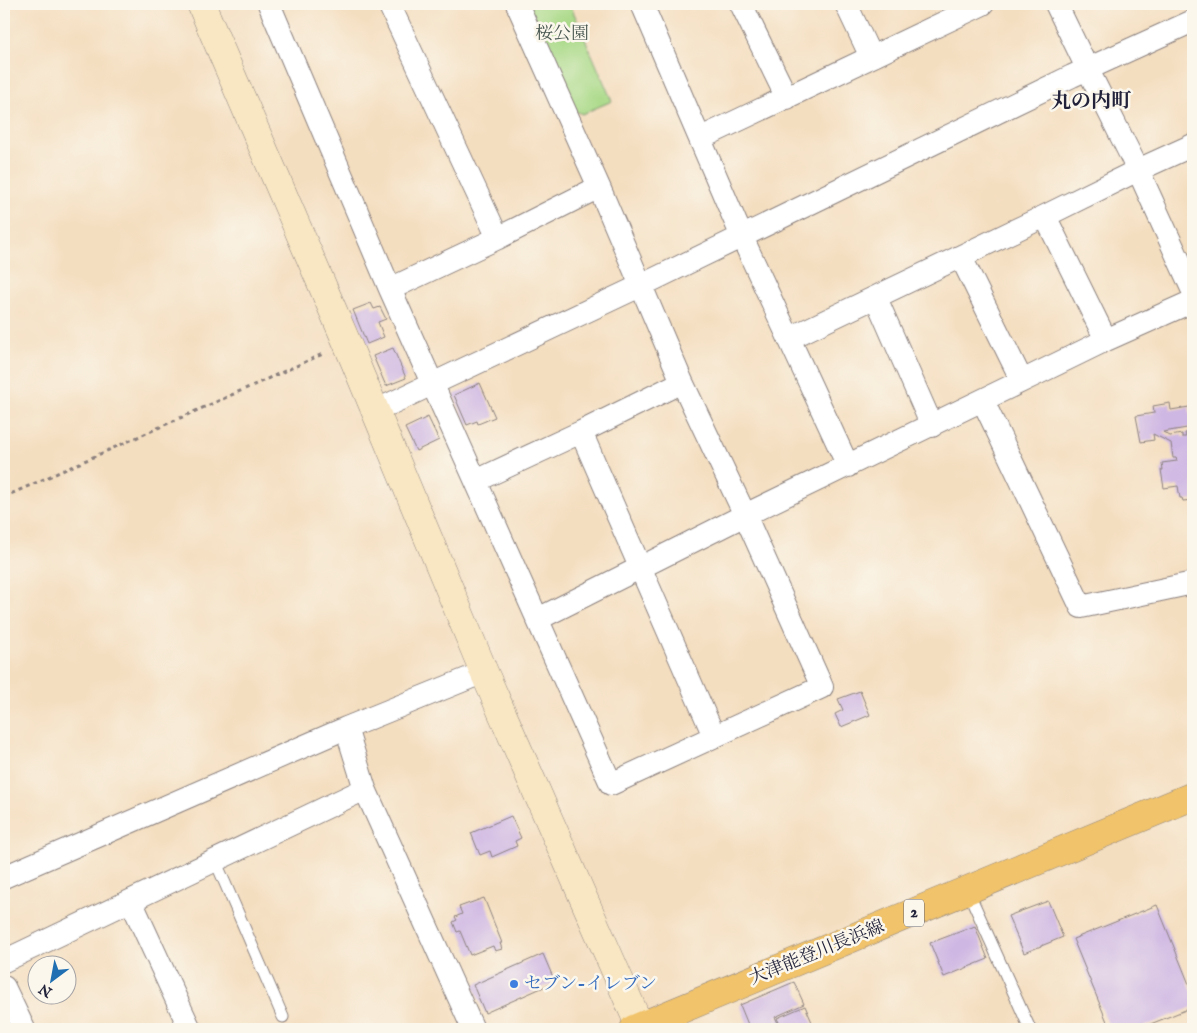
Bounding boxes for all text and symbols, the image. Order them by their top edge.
park label: 桜公園 [535,23,589,46]
district label: 丸の内町 [1051,89,1132,114]
road number: 2 [904,900,924,926]
street label: 大津能登川長浜線 [746,915,888,991]
north arrow [28,956,78,1006]
place label: セブン-イレブン [524,973,657,996]
marker: セブン-イレブン [508,978,520,990]
text: N [36,979,56,1002]

